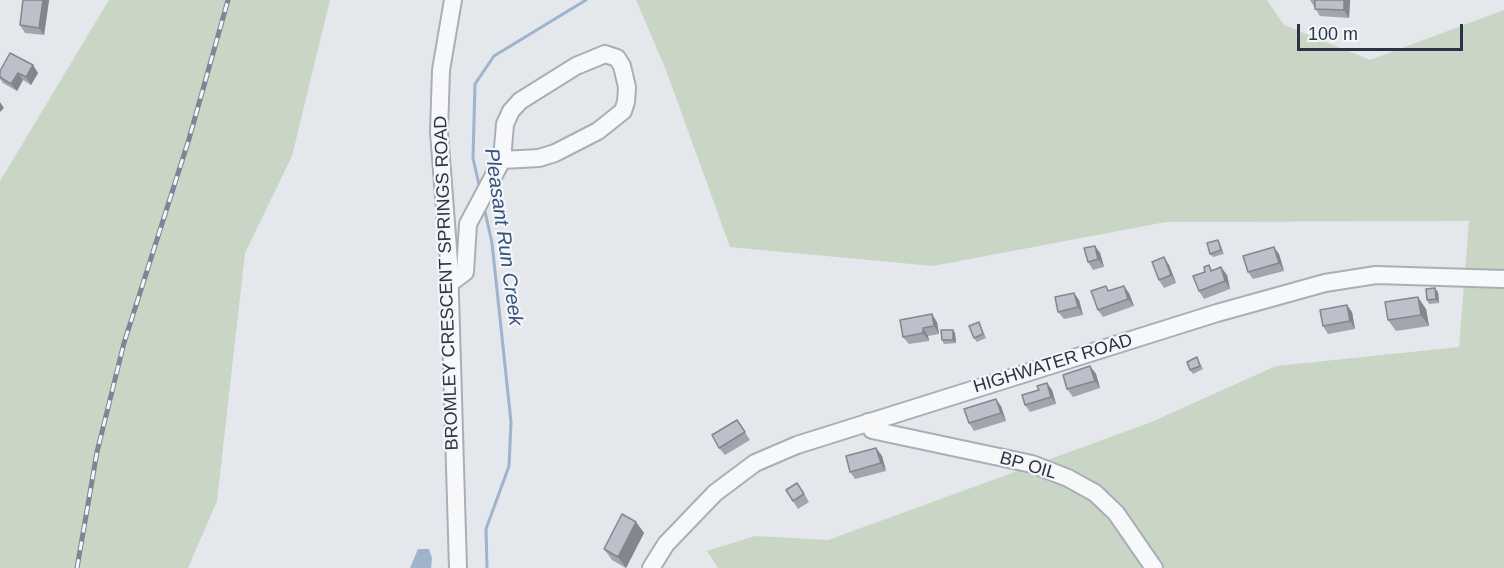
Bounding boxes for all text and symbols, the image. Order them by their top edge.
scale bar [1300,12,1466,50]
text: 100 m [1308,24,1358,44]
street label: BROMLEY CRESCENT SPRINGS ROAD [430,115,464,451]
water label: Pleasant Run Creek [479,147,527,327]
street label: HIGHWATER ROAD [971,330,1135,398]
street label: BP OIL [997,448,1059,484]

